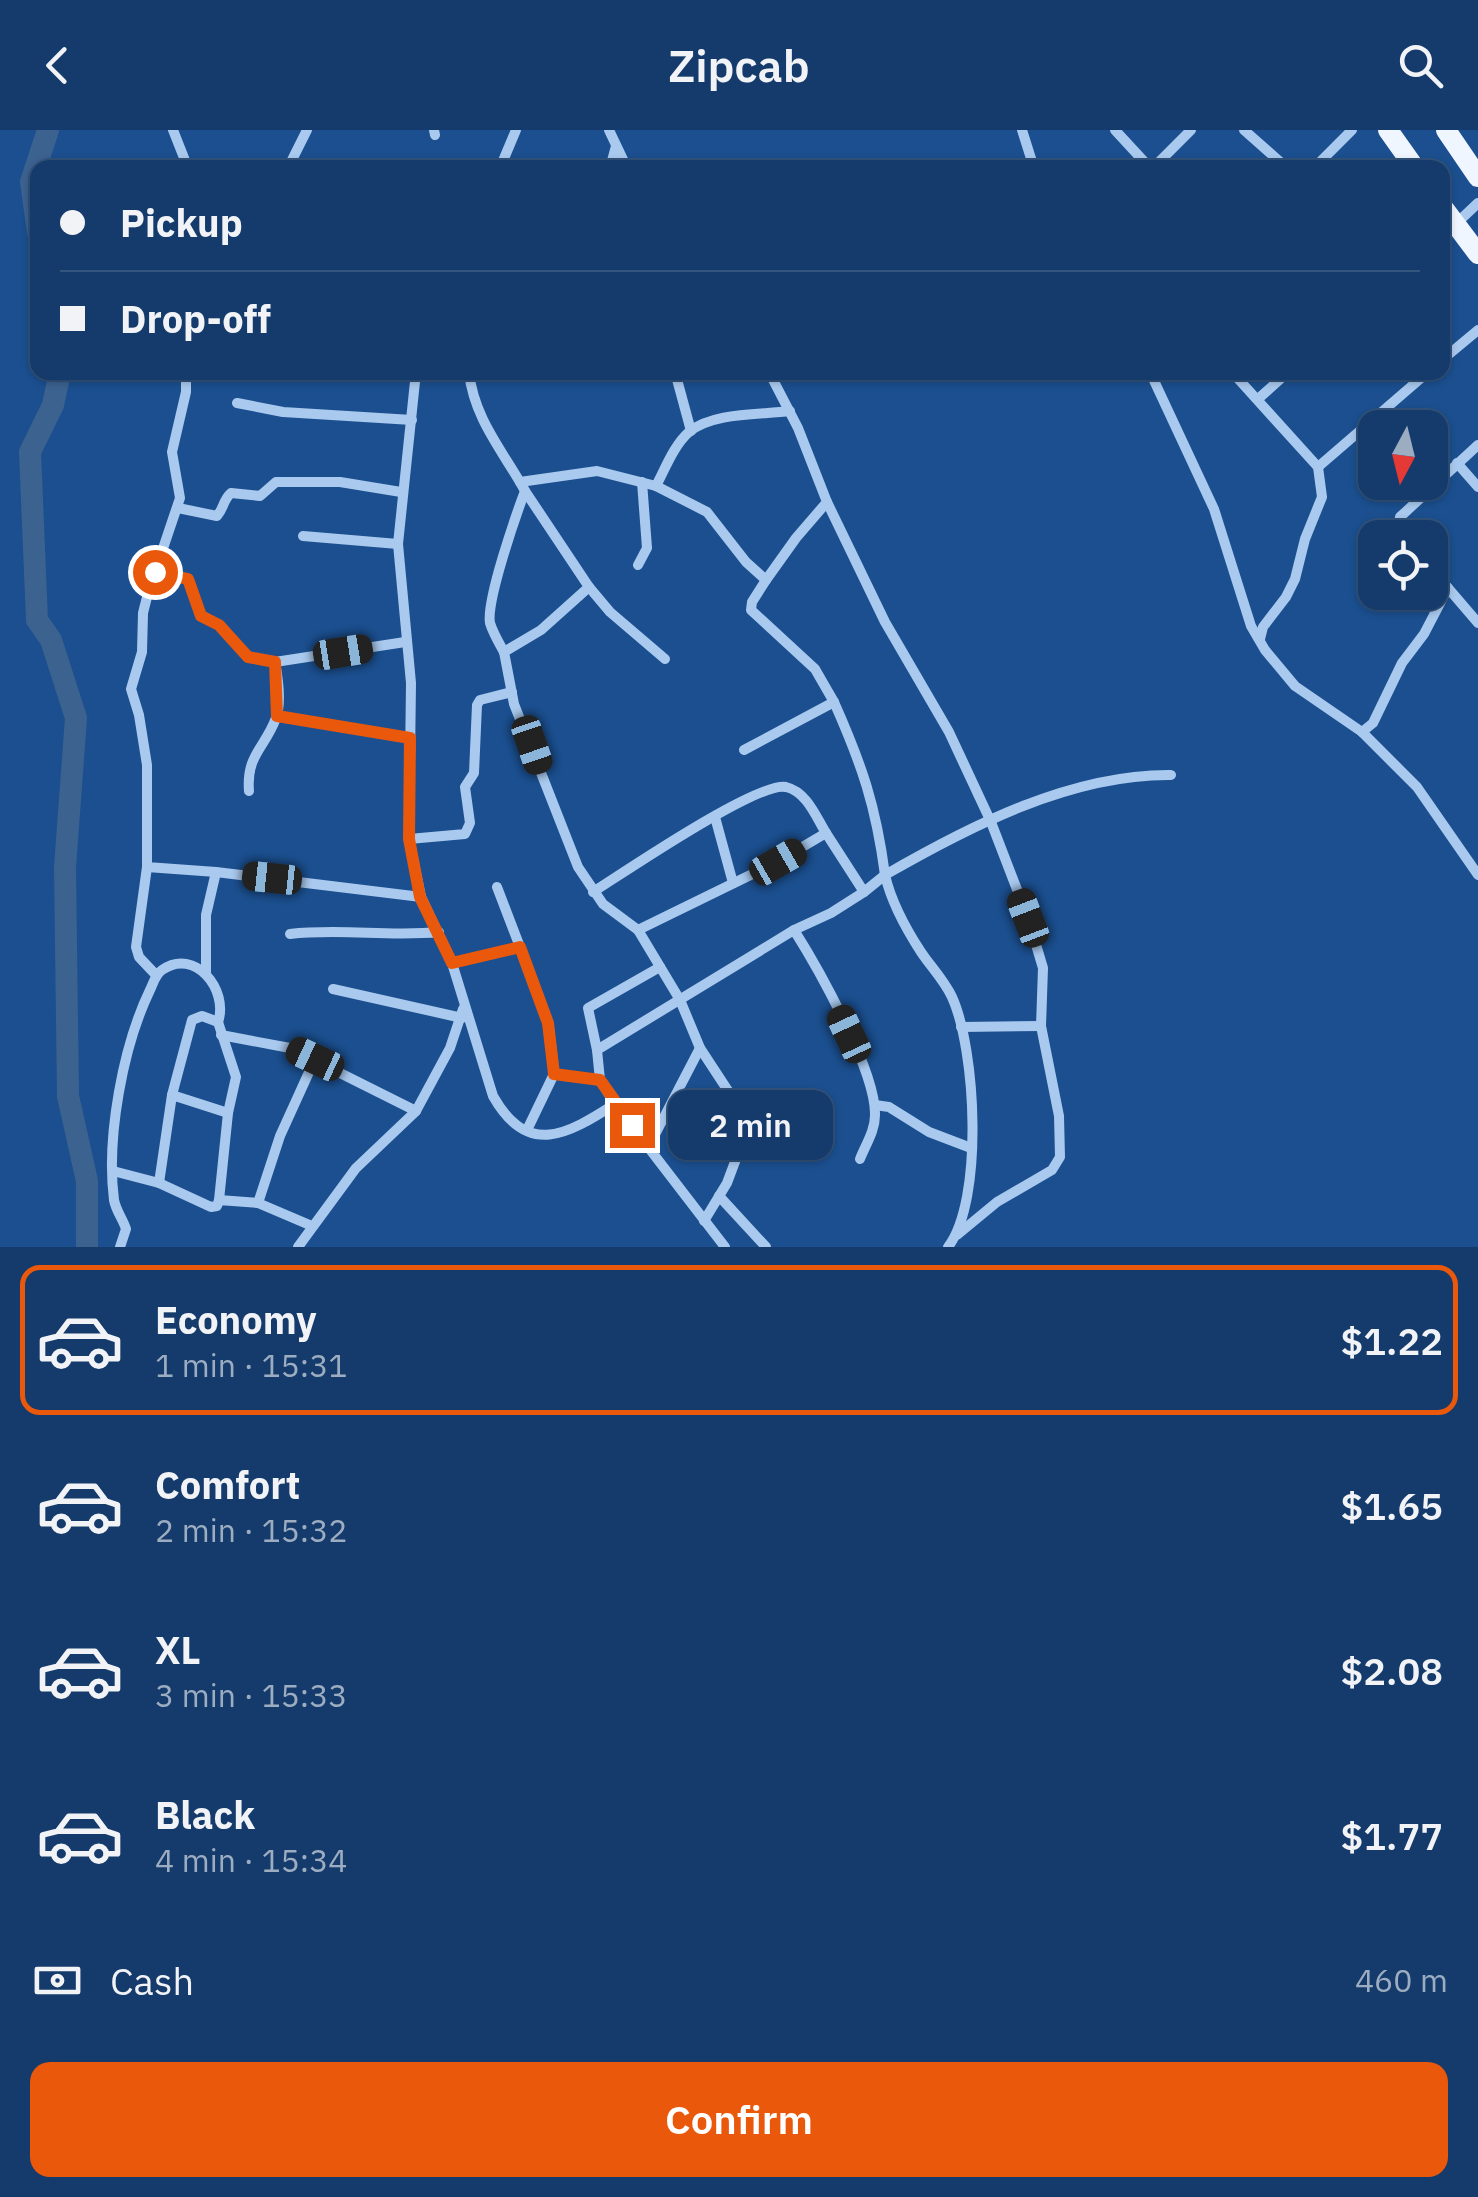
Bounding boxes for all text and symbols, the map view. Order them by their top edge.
text: Zipcab [668,36,810,94]
icon: back [30,38,85,93]
icon: search [1393,38,1448,93]
text: Pickup [120,198,243,247]
text: Drop-off [120,294,271,343]
north arrow [1358,410,1448,500]
map controls [1358,410,1448,610]
button: locate [1358,520,1448,610]
route start [133,550,178,595]
car [311,632,375,672]
car [508,712,556,778]
car [745,834,811,890]
car [241,860,303,896]
car [1003,885,1053,951]
car [823,1000,875,1068]
car [281,1033,349,1085]
callout: 2 min [667,1090,832,1160]
route end [610,1103,655,1148]
text: 2 min [709,1104,792,1146]
icon: car [35,1295,125,1385]
text: Economy [155,1295,317,1344]
text: $1.22 [1340,1316,1443,1365]
text: 1 min · 15:31 [155,1344,348,1386]
icon: car [35,1460,125,1550]
text: Comfort [155,1460,300,1509]
text: $1.65 [1340,1481,1443,1530]
text: 2 min · 15:32 [155,1509,348,1551]
icon: car [35,1625,125,1715]
text: XL [155,1625,201,1674]
text: $2.08 [1340,1646,1443,1695]
text: 3 min · 15:33 [155,1674,348,1716]
icon: car [35,1790,125,1880]
text: Black [155,1790,255,1839]
text: $1.77 [1340,1811,1443,1860]
text: 4 min · 15:34 [155,1839,348,1881]
icon: cash [30,1953,85,2008]
text: Cash [110,1956,194,2005]
text: 460 m [1355,1959,1448,2001]
button: Confirm [30,2062,1448,2177]

